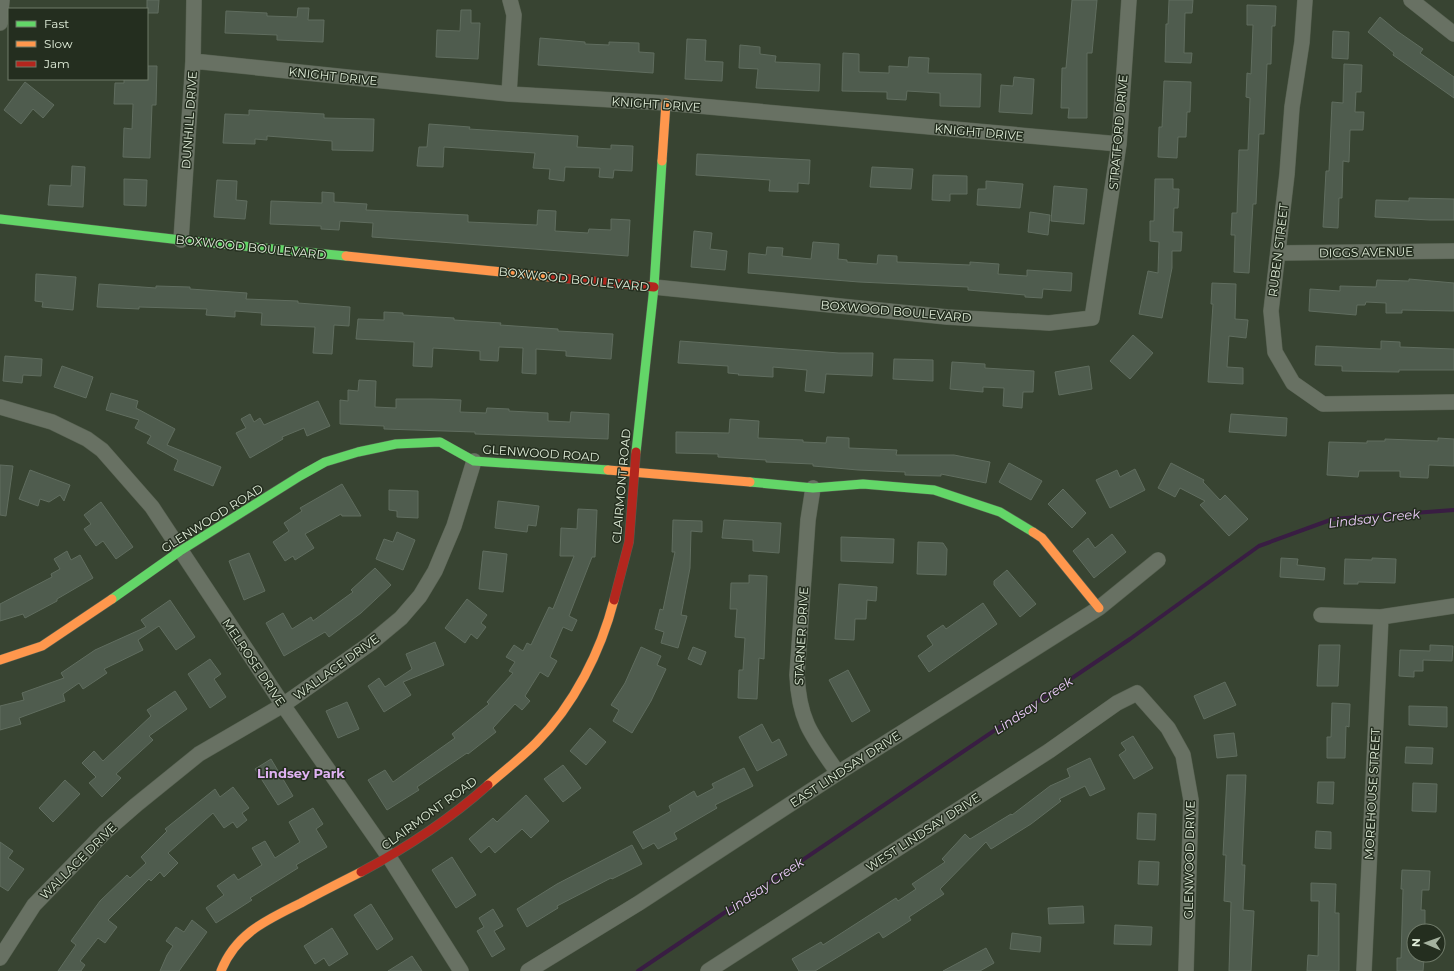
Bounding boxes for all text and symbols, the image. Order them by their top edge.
legend [8,8,148,80]
text: Fast [44,16,69,31]
text: Slow [44,36,73,51]
text: Jam [43,56,70,71]
street label: KNIGHT DRIVE [288,64,378,88]
street label: DUNHILL DRIVE [178,71,200,169]
street label: STRATFORD DRIVE [1105,74,1131,190]
street label: KNIGHT DRIVE [611,93,701,115]
street label: KNIGHT DRIVE [934,121,1024,143]
street label: RUBEN STREET [1265,202,1291,298]
street label: BOXWOOD BOULEVARD [175,232,327,262]
street label: DIGGS AVENUE [1319,244,1413,260]
street label: BOXWOOD BOULEVARD [498,264,650,294]
street label: BOXWOOD BOULEVARD [820,297,972,325]
street label: CLAIRMONT ROAD [609,428,633,544]
street label: GLENWOOD ROAD [482,441,600,465]
street label: GLENWOOD ROAD [158,480,266,555]
water label: Lindsay Creek [1327,505,1422,531]
street label: STARNER DRIVE [791,586,811,686]
street label: MELROSE DRIVE [219,615,289,709]
street label: WALLACE DRIVE [290,631,382,703]
water label: Lindsay Creek [990,672,1077,737]
street label: EAST LINDSAY DRIVE [787,728,903,810]
street label: MOREHOUSE STREET [1361,728,1383,860]
district label: Lindsey Park [257,765,345,781]
street label: CLAIRMONT ROAD [378,773,480,853]
street label: WEST LINDSAY DRIVE [863,789,983,875]
street label: GLENWOOD DRIVE [1180,801,1198,919]
street label: WALLACE DRIVE [37,820,119,902]
water label: Lindsay Creek [721,853,808,918]
north arrow [1406,923,1446,963]
text: N [1409,938,1423,947]

